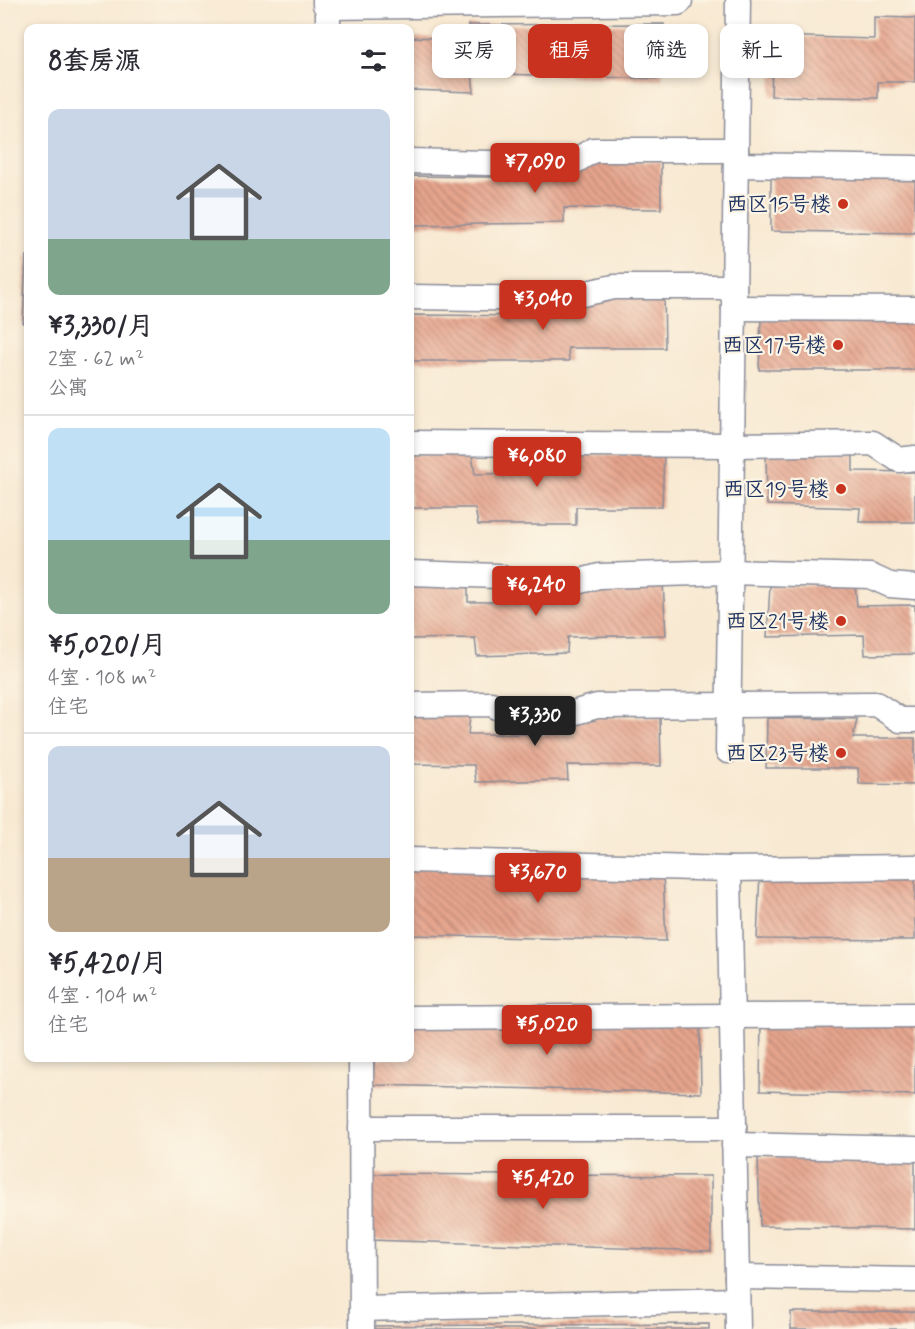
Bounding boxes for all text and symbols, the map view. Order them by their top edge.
chip: 买房 [432,24,516,78]
chip: 租房 [528,24,612,78]
chip: 筛选 [624,24,708,78]
chip: 新上 [720,24,804,78]
icon: filters [357,44,390,77]
text: 8套房源 [48,45,141,79]
pin: ¥7,090 [486,143,584,194]
icon: home [165,148,273,256]
text: ¥7,090 [504,149,566,176]
place label: 西区15号楼 [726,191,831,219]
marker: 西区15号楼 [836,197,850,211]
pin: ¥3,040 [494,280,592,331]
text: ¥3,040 [513,286,573,313]
text: ¥3,330/月 [48,310,154,344]
place label: 西区17号楼 [722,332,826,360]
marker: 西区17号楼 [831,338,845,352]
text: 2室 · 62 m² [48,346,144,373]
text: 公寓 [48,375,88,402]
pin: ¥6,080 [488,437,586,488]
text: ¥6,080 [507,443,567,470]
icon: home [165,467,273,575]
place label: 西区19号楼 [723,476,829,504]
marker: 西区19号楼 [834,482,848,496]
pin: ¥6,240 [487,566,585,617]
text: ¥6,240 [506,572,566,599]
place label: 西区21号楼 [726,608,829,636]
marker: 西区21号楼 [834,614,848,628]
text: ¥5,020/月 [48,629,166,663]
text: 4室 · 108 m² [48,665,156,692]
text: 住宅 [48,694,88,721]
pin: ¥3,330 [486,696,584,747]
text: ¥3,330 [509,702,561,729]
place label: 西区23号楼 [726,740,829,768]
marker: 西区23号楼 [834,746,848,760]
icon: home [165,785,273,893]
pin: ¥3,670 [489,853,587,904]
text: ¥3,670 [509,859,567,886]
text: ¥5,420/月 [48,947,167,981]
text: 4室 · 104 m² [48,983,157,1010]
pin: ¥5,020 [498,1005,596,1056]
text: ¥5,020 [516,1011,578,1038]
text: 住宅 [48,1012,88,1039]
pin: ¥5,420 [494,1159,592,1210]
text: ¥5,420 [511,1165,575,1192]

